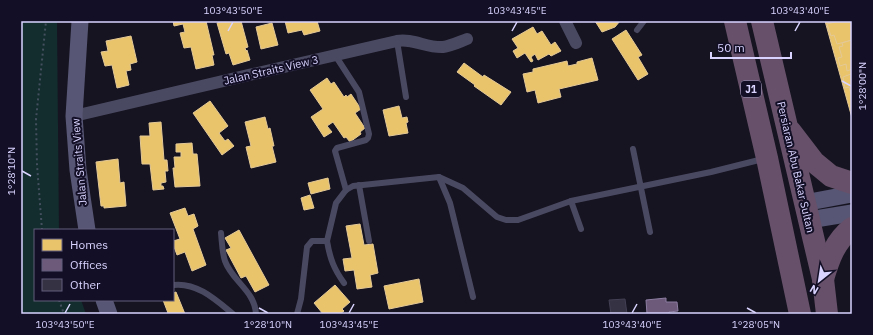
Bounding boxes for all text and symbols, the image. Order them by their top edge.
text: 103°43'50"E [203,4,263,17]
text: 103°43'45"E [487,4,547,17]
text: 103°43'40"E [770,4,830,17]
scale bar [711,34,791,60]
text: 50 m [717,40,745,55]
street label: Jalan Straits View 3 [222,52,320,88]
text: 1°28'00"N [856,62,869,110]
road number: J1 [741,81,761,97]
street label: Persiaran Abu Bakar Sultan [774,100,818,234]
street label: Jalan Straits View [68,117,90,206]
text: 1°28'10"N [5,147,18,195]
legend [34,229,174,301]
text: Homes [70,237,108,252]
text: Offices [70,257,108,272]
north arrow [799,261,839,301]
text: Other [70,277,101,292]
text: N [807,282,821,298]
text: 103°43'50"E [35,318,95,331]
text: 1°28'10"N [244,318,292,331]
text: 103°43'45"E [319,318,379,331]
text: 103°43'40"E [602,318,662,331]
text: 1°28'05"N [732,318,780,331]

